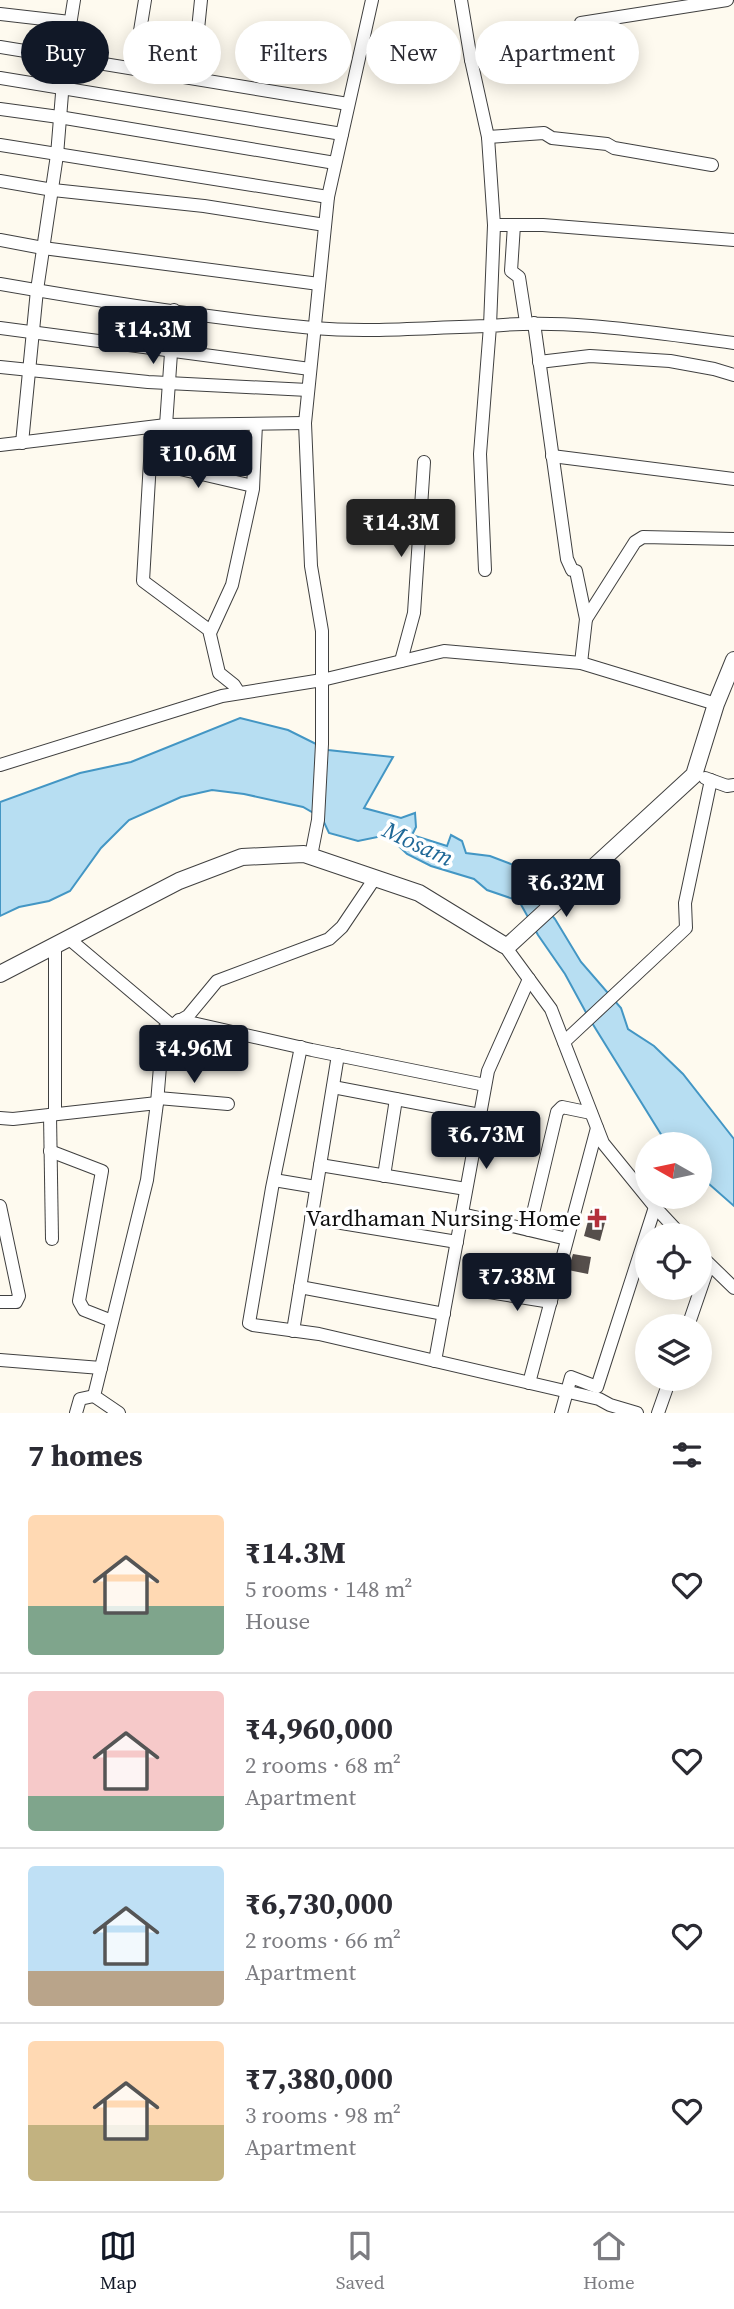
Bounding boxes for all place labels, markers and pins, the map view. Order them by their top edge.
pin: ₹14.3M [96,306,210,366]
pin: ₹10.6M [141,430,255,490]
pin: ₹14.3M [344,500,458,559]
pin: ₹6.32M [509,860,623,919]
pin: ₹4.96M [137,1026,251,1085]
pin: ₹6.73M [429,1112,543,1171]
place label: Vardhaman Nursing Home [306,1202,581,1234]
marker: Vardhaman Nursing Home [587,1208,607,1228]
pin: ₹7.38M [460,1254,574,1313]

